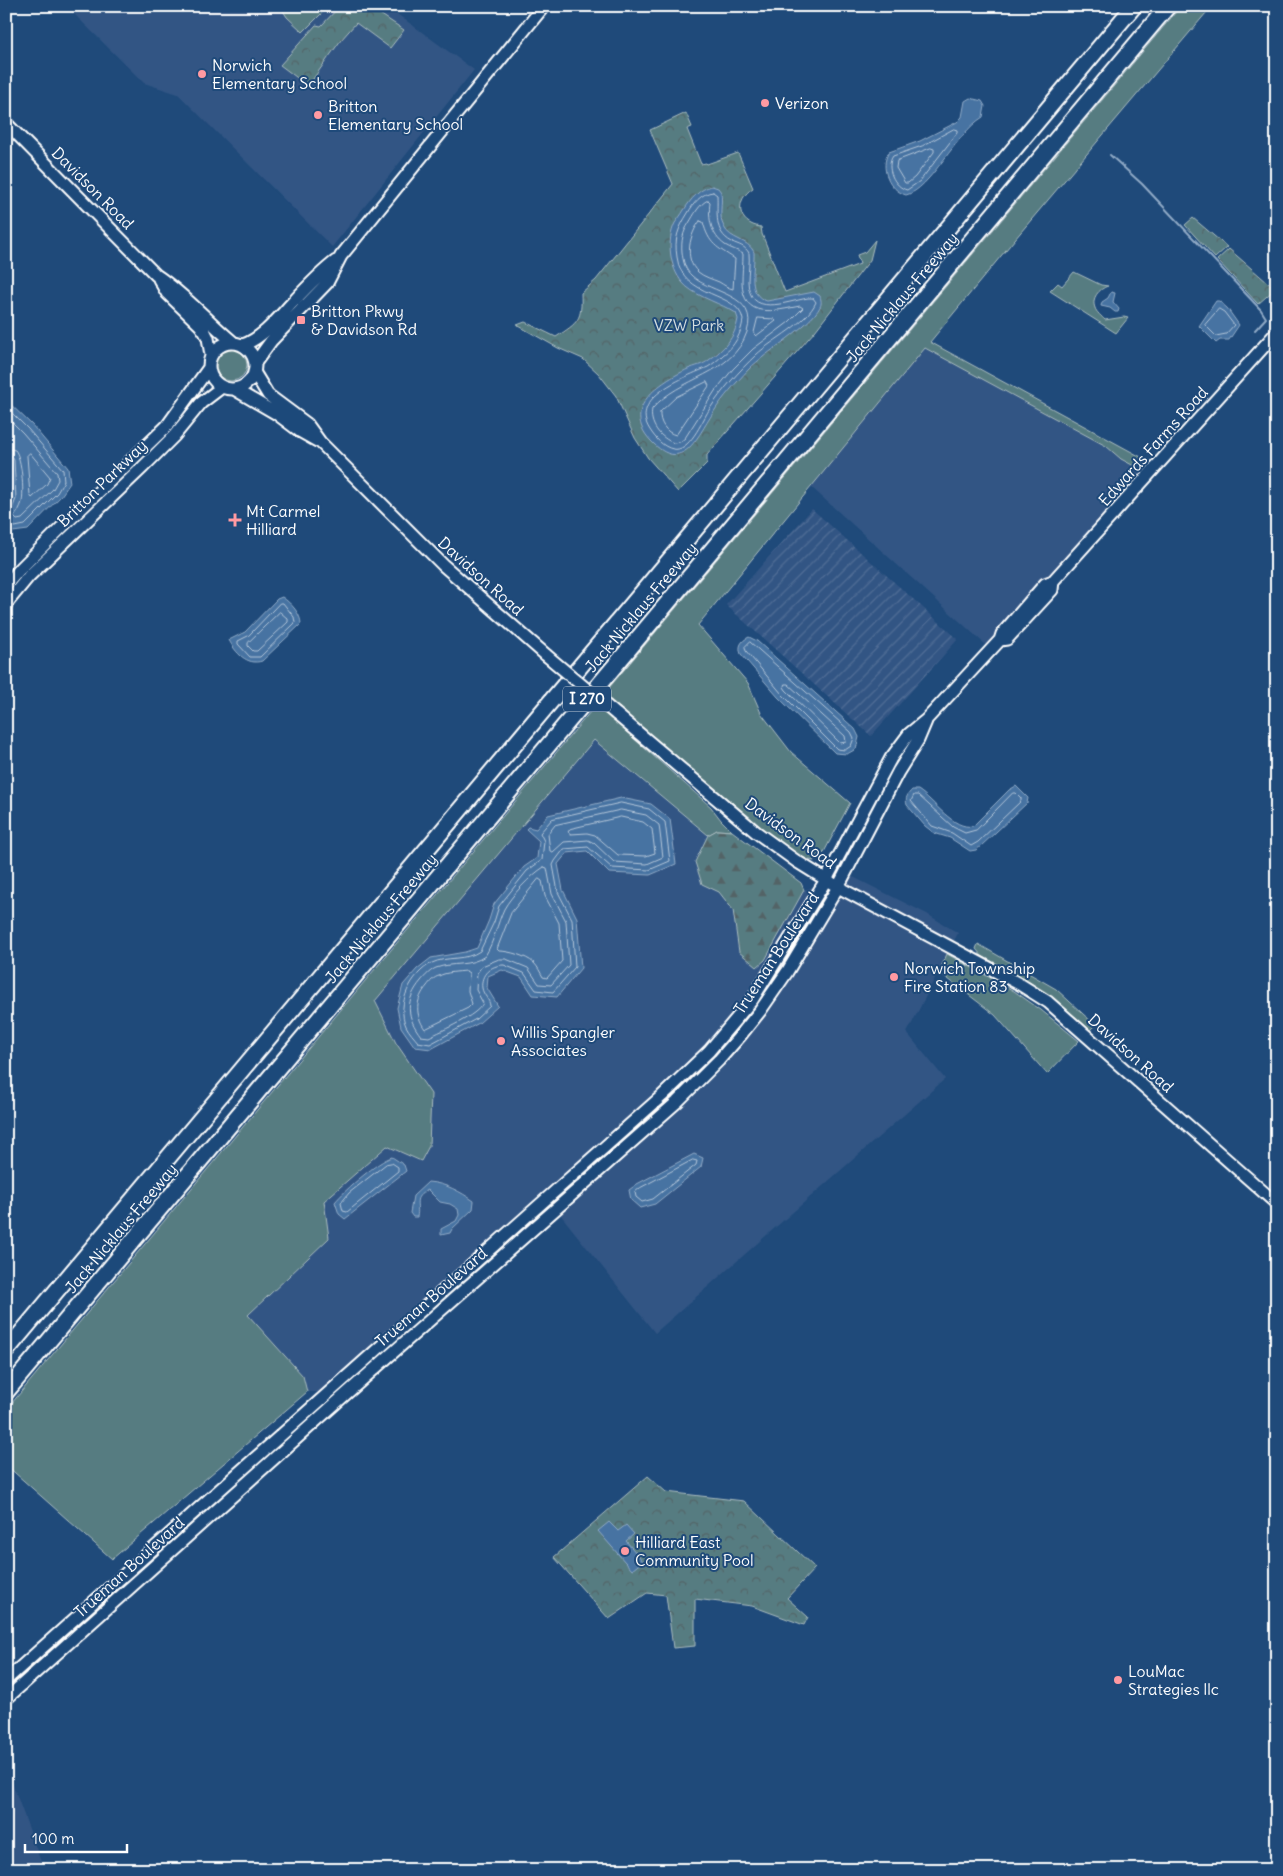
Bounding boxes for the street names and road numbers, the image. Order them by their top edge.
street label: Davidson Road [48,143,138,233]
street label: Jack Nicklaus Freeway [842,228,962,366]
street label: Edwards Farms Road [1094,382,1212,510]
street label: Britton Parkway [53,435,151,531]
street label: Davidson Road [434,532,528,620]
street label: Jack Nicklaus Freeway [581,538,701,676]
road number: I 270 [563,686,611,712]
street label: Davidson Road [741,793,841,873]
street label: Jack Nicklaus Freeway [321,849,441,987]
street label: Trueman Boulevard [729,888,823,1018]
street label: Davidson Road [1084,1009,1178,1097]
street label: Jack Nicklaus Freeway [61,1159,181,1297]
street label: Trueman Boulevard [371,1243,491,1351]
street label: Trueman Boulevard [70,1512,188,1622]

